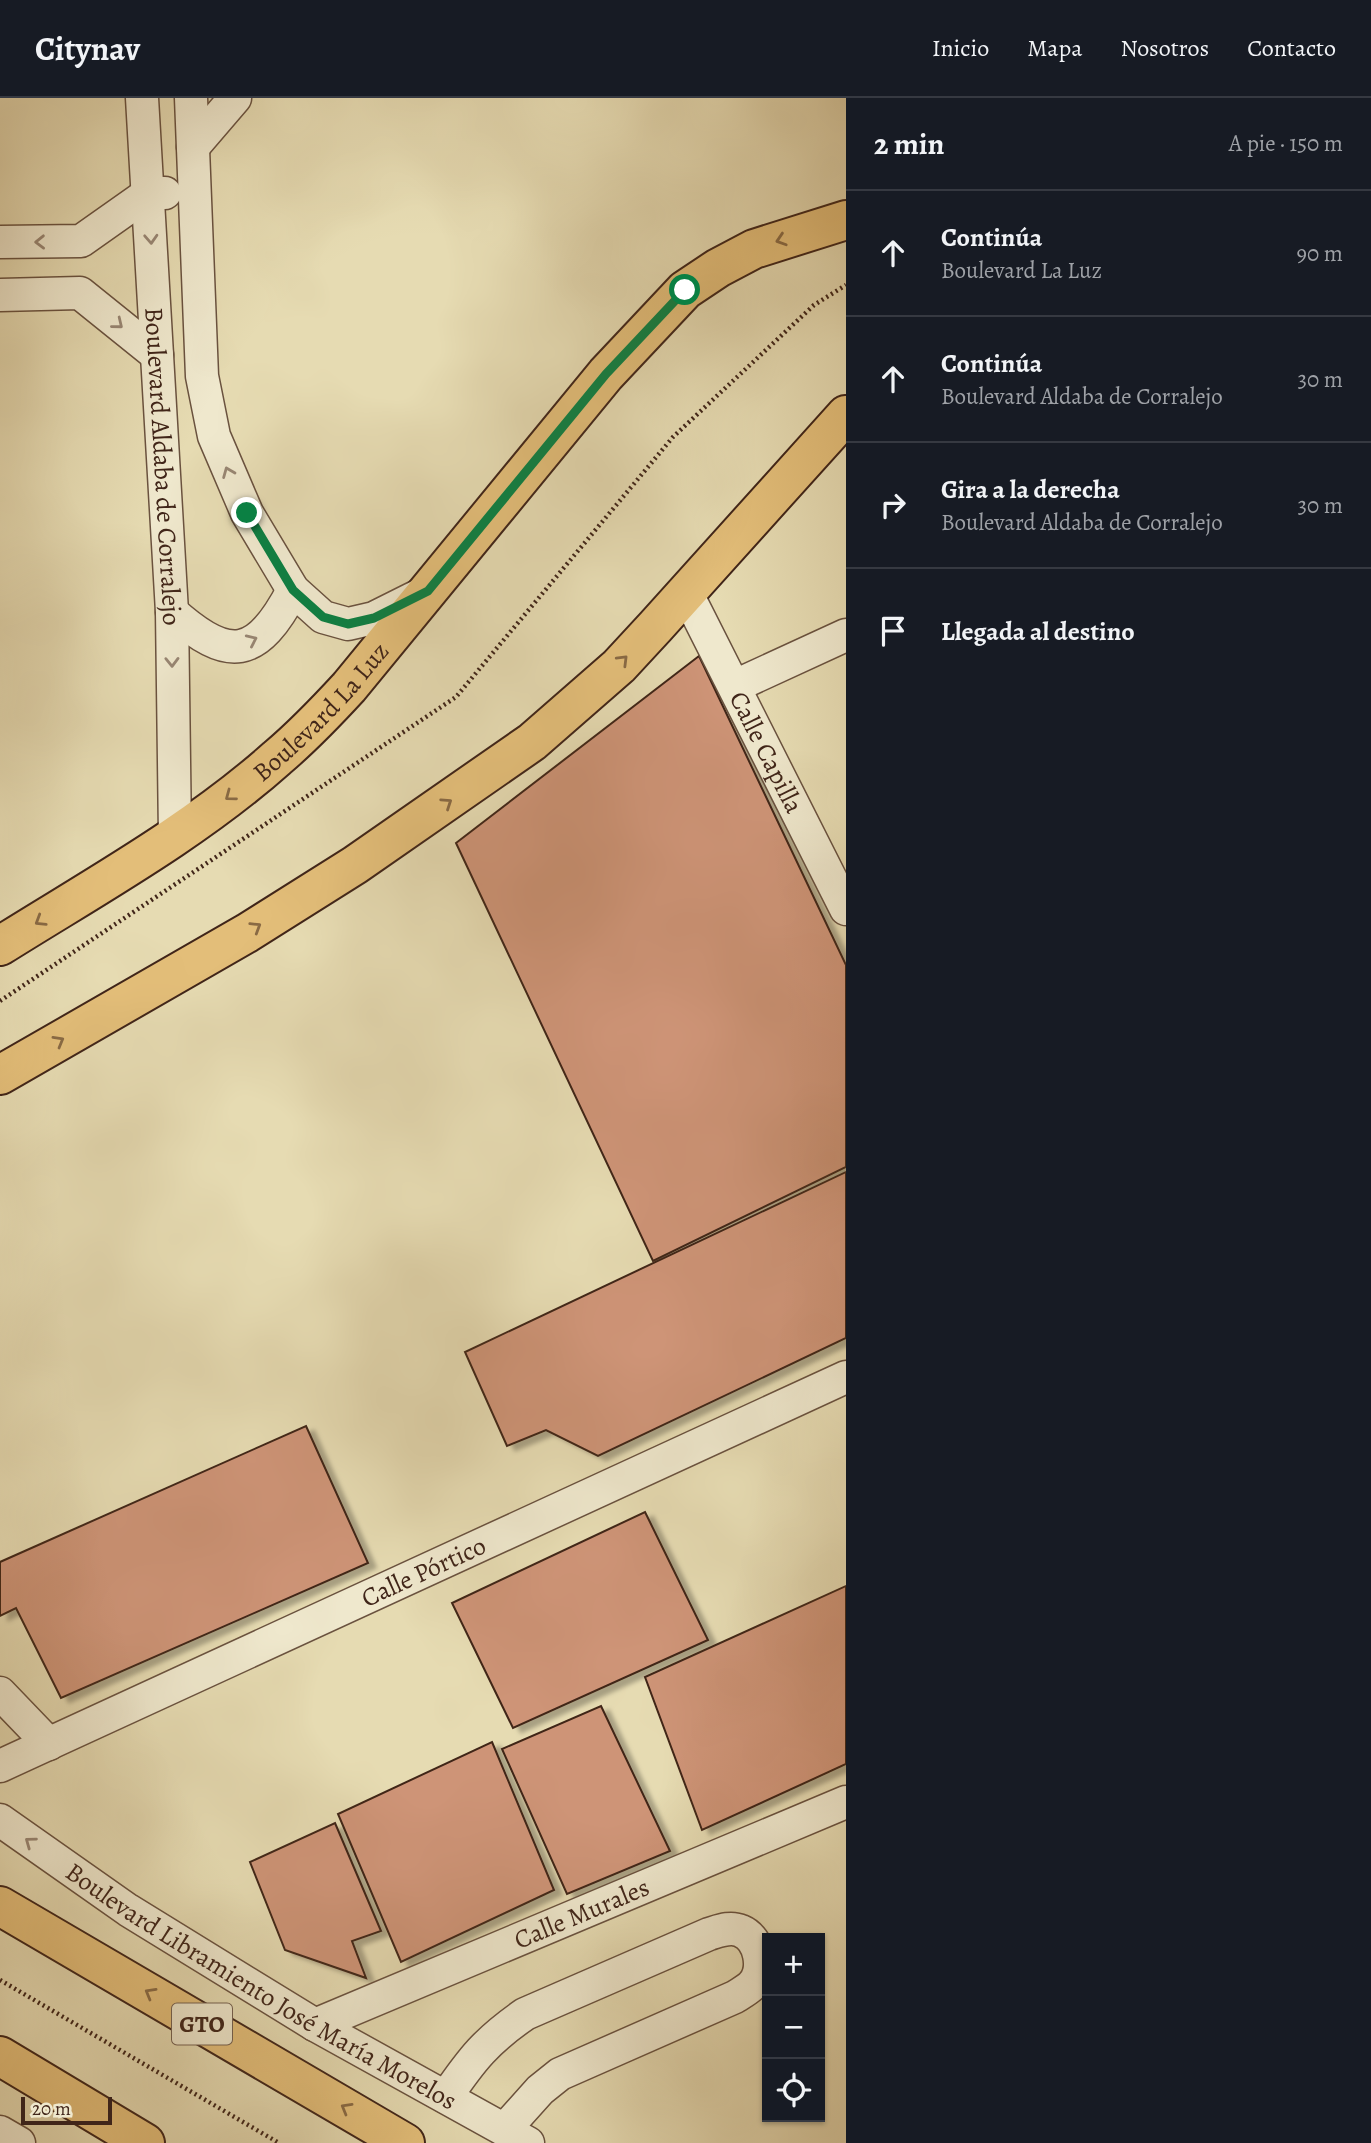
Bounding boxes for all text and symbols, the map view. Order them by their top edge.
text: Citynav [35,26,140,71]
text: Inicio [932,32,989,64]
text: Mapa [1027,32,1082,64]
text: Nosotros [1120,32,1209,64]
text: Contacto [1247,32,1336,64]
text: 2 min [874,124,944,164]
text: A pie · 150 m [1229,128,1343,159]
text: Continúa [941,220,1042,255]
one-way arrow [775,232,787,246]
one-way arrow [35,234,45,250]
one-way arrow [143,234,158,245]
icon: ahead [874,234,912,272]
text: 90 m [1297,238,1343,269]
text: Boulevard La Luz [941,255,1102,286]
route start [669,274,700,305]
street label: Boulevard Aldaba de Corralejo [137,306,190,626]
one-way arrow [110,316,123,328]
text: Continúa [941,346,1042,381]
icon: ahead [874,360,912,398]
text: 30 m [1297,364,1343,395]
text: Boulevard Aldaba de Corralejo [941,381,1223,412]
one-way arrow [223,466,237,478]
text: Gira a la derecha [941,472,1120,507]
icon: right [874,486,912,524]
text: 30 m [1297,490,1343,521]
route end [231,497,262,528]
text: Boulevard Aldaba de Corralejo [941,507,1223,538]
icon: arrive [874,612,912,650]
text: Llegada al destino [941,614,1135,649]
street label: Boulevard La Luz [245,634,397,789]
one-way arrow [245,634,257,648]
one-way arrow [615,656,628,669]
one-way arrow [165,657,180,668]
street label: Calle Capilla [721,685,812,819]
one-way arrow [225,788,237,801]
one-way arrow [439,798,452,811]
one-way arrow [34,913,47,926]
one-way arrow [248,923,261,936]
one-way arrow [52,1036,65,1049]
street label: Calle Pórtico [355,1528,491,1615]
one-way arrow [25,1837,37,1850]
street label: Boulevard Libramiento José María Morelos [59,1854,463,2118]
street label: Calle Murales [508,1869,655,1957]
map controls [762,1933,825,2122]
button: + [762,1933,825,1996]
one-way arrow [144,1989,157,2002]
button: − [762,1996,825,2059]
road number: GTO [172,2004,232,2045]
button: locate [762,2059,825,2122]
scale bar [21,2094,112,2126]
text: 20 m [32,2096,71,2122]
one-way arrow [340,2104,353,2117]

